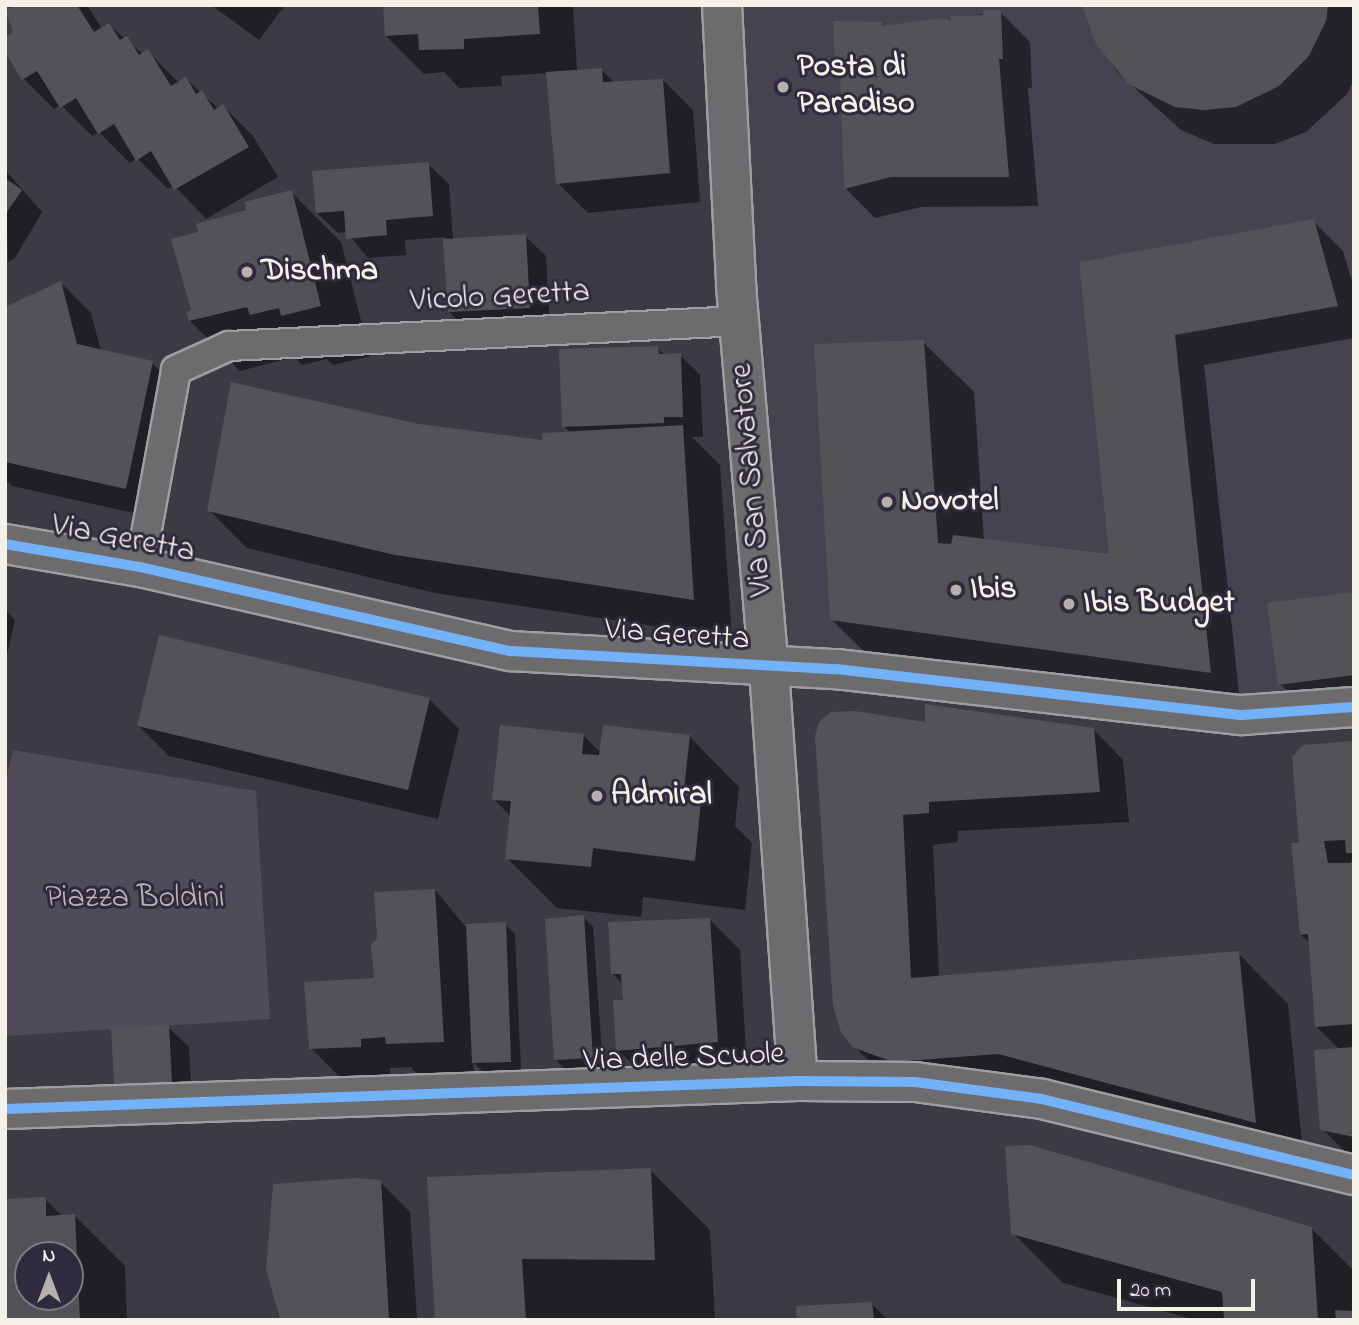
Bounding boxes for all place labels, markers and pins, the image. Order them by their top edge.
place label: Posta di Paradiso [797,50,915,125]
marker: Posta di Paradiso [775,79,791,95]
place label: Dischma [261,253,378,291]
marker: Dischma [239,264,255,280]
place label: Novotel [901,483,999,521]
marker: Novotel [879,494,895,510]
place label: Ibis [970,571,1016,609]
marker: Ibis [948,582,964,598]
place label: Ibis Budget [1083,585,1235,623]
marker: Ibis Budget [1061,596,1077,612]
place label: Admiral [611,777,712,815]
marker: Admiral [589,788,605,804]

